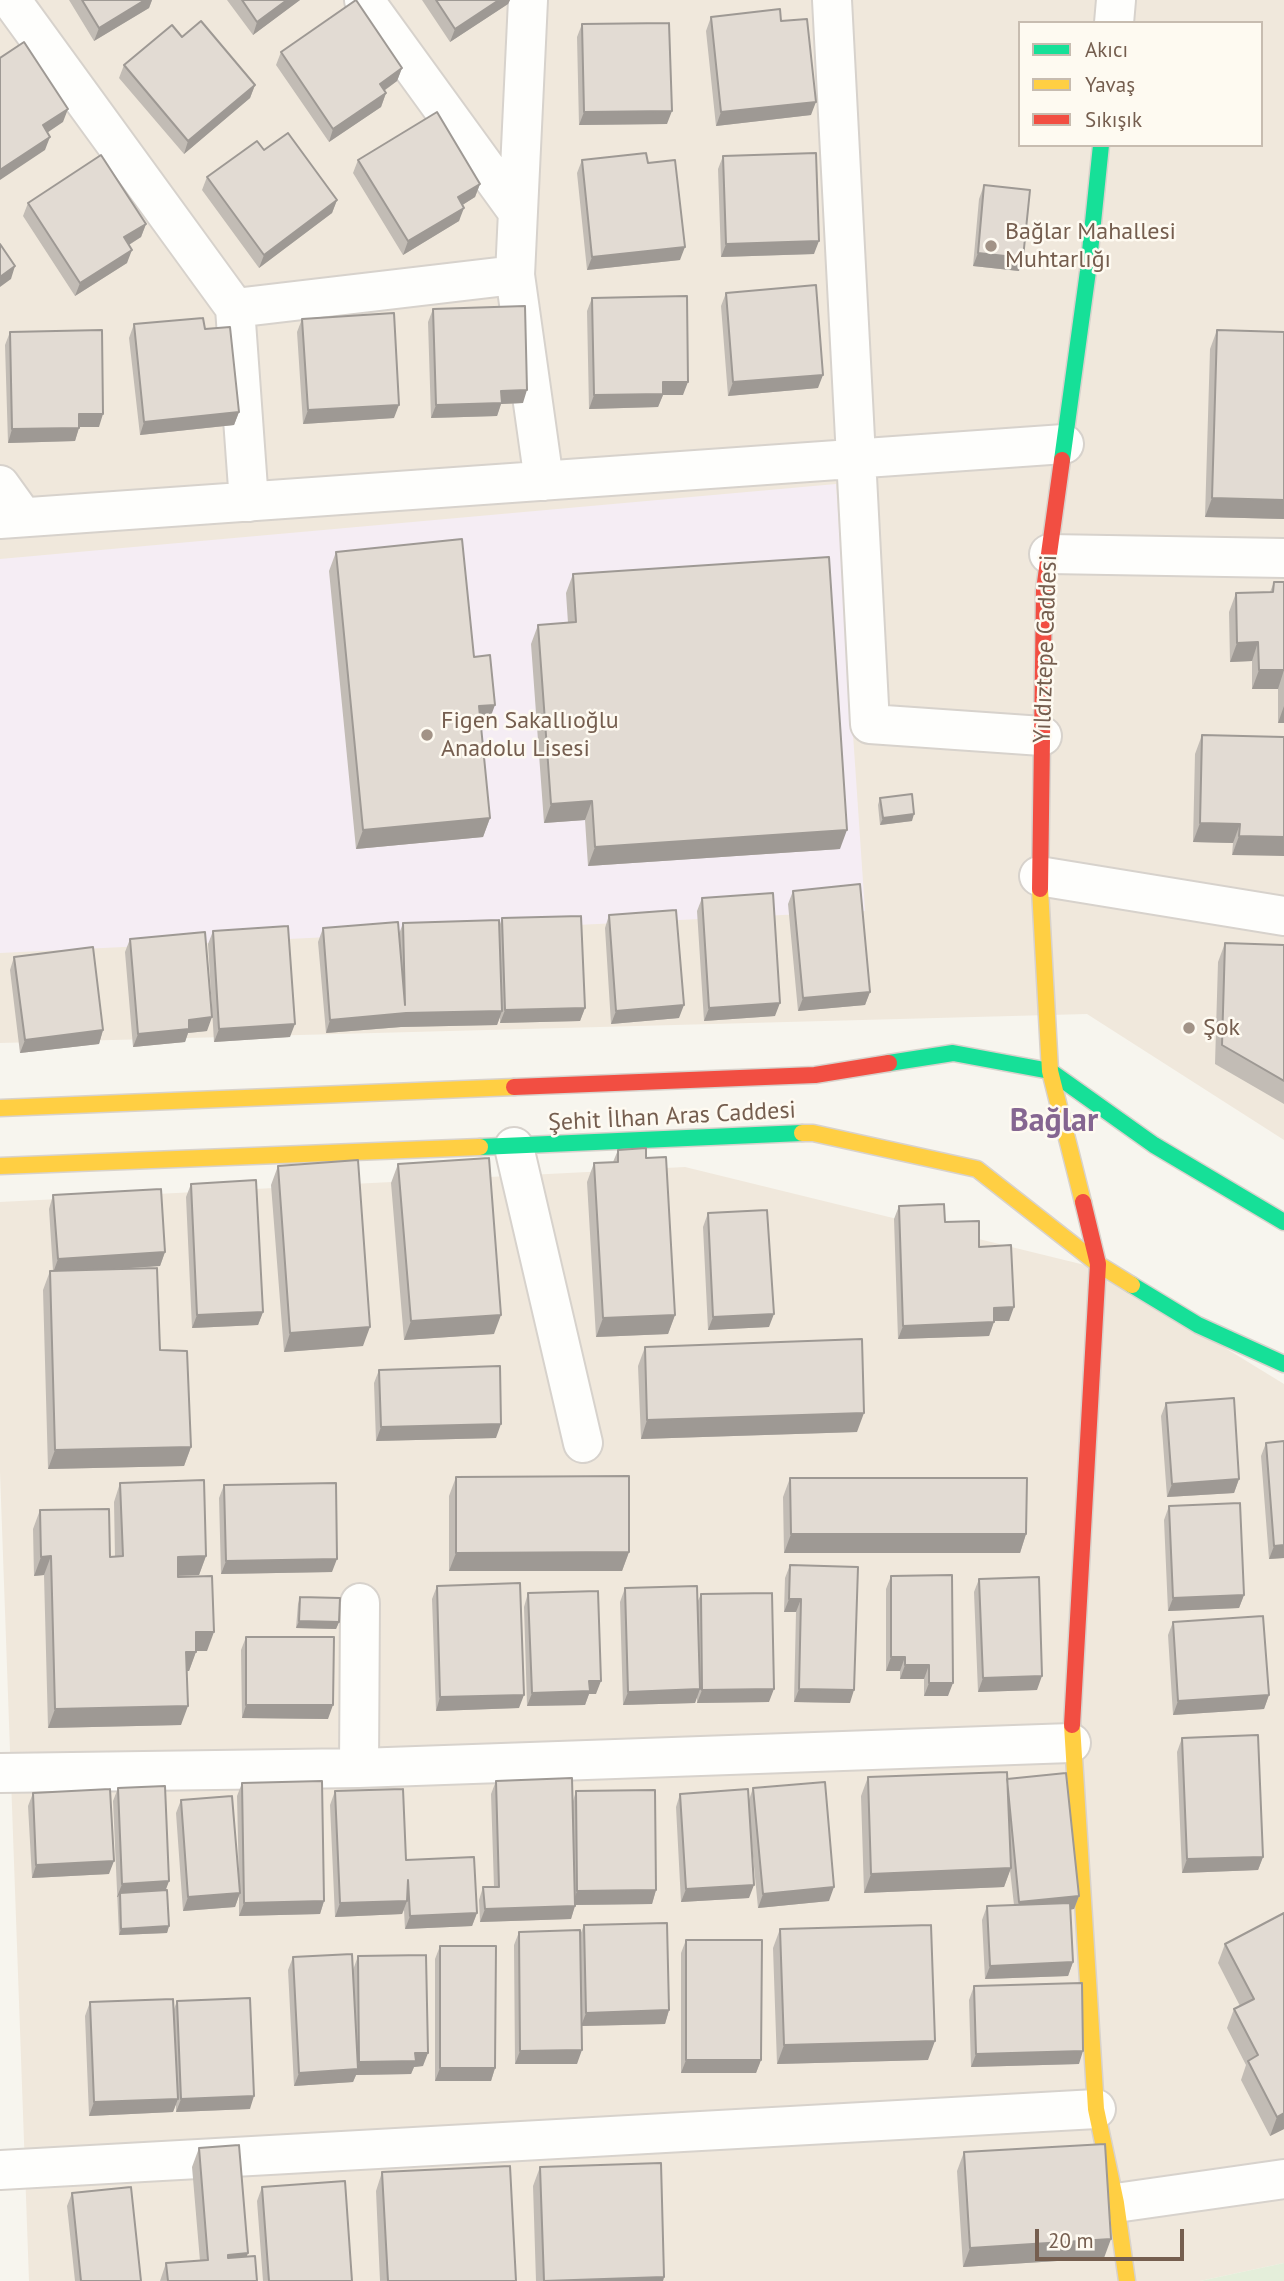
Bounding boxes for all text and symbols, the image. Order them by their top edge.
legend [1018,21,1263,147]
text: Akıcı [1085,36,1128,63]
text: Yavaş [1085,71,1135,98]
text: Sıkışık [1085,106,1142,133]
place label: Bağlar Mahallesi Muhtarlığı [1005,218,1176,274]
marker: Bağlar Mahallesi Muhtarlığı [983,238,999,254]
street label: Yıldıztepe Caddesi [1028,554,1064,744]
place label: Figen Sakallıoğlu Anadolu Lisesi [441,707,619,763]
marker: Figen Sakallıoğlu Anadolu Lisesi [419,727,435,743]
place label: Şok [1203,1014,1240,1042]
marker: Şok [1181,1020,1197,1036]
street label: Şehit İlhan Aras Caddesi [547,1096,797,1138]
district label: Bağlar [1010,1103,1098,1141]
scale bar [1039,2214,1188,2258]
text: 20 m [1048,2227,1094,2254]

